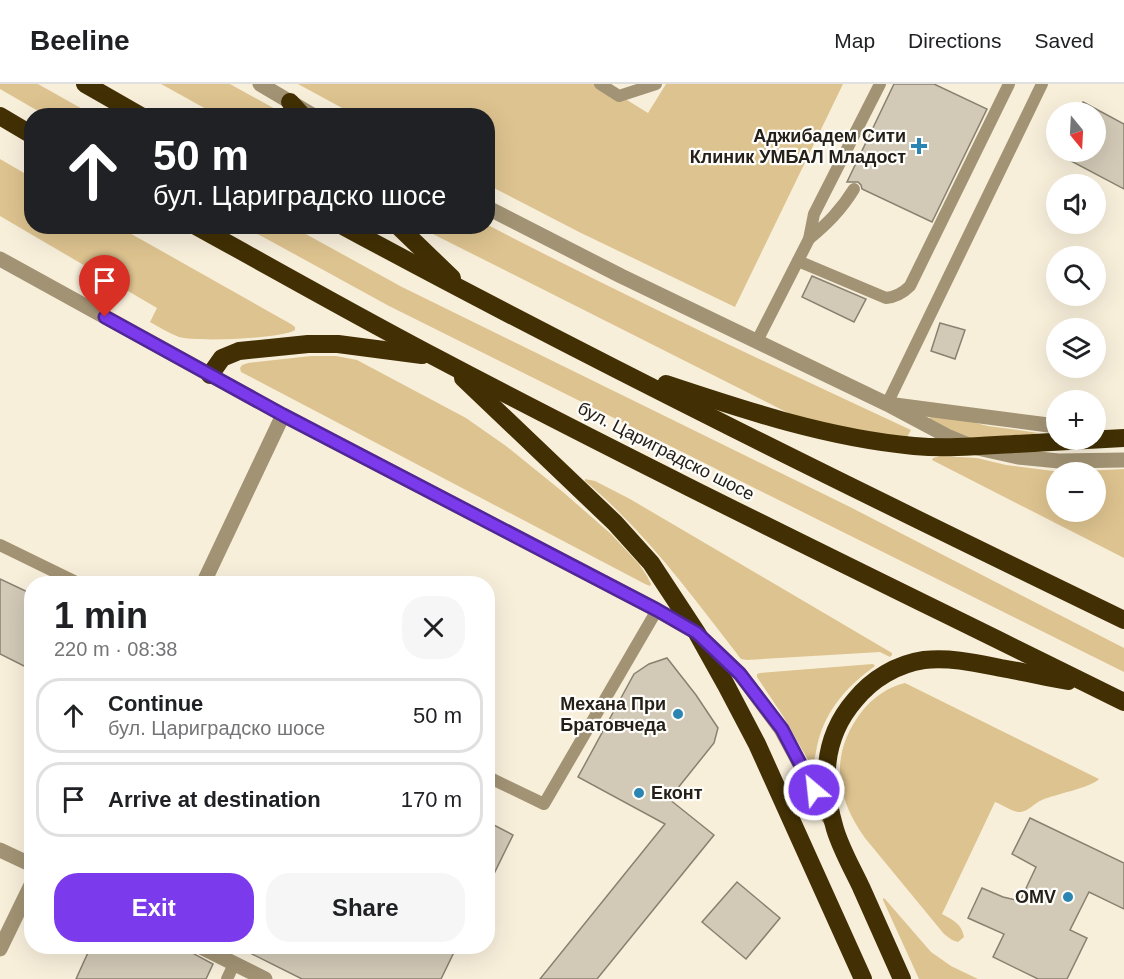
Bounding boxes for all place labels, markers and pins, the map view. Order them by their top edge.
place label: Аджибадем Сити Клиник УМБАЛ Младост [690,126,906,167]
marker: Аджибадем Сити Клиник УМБАЛ Младост [910,137,928,155]
pin [79,255,130,317]
place label: Механа При Братовчеда [560,694,667,735]
marker: Механа При Братовчеда [671,707,685,721]
place label: Еконт [651,783,703,803]
marker: Еконт [632,786,646,800]
place label: OMV [1015,887,1056,907]
marker: OMV [1061,890,1075,904]

